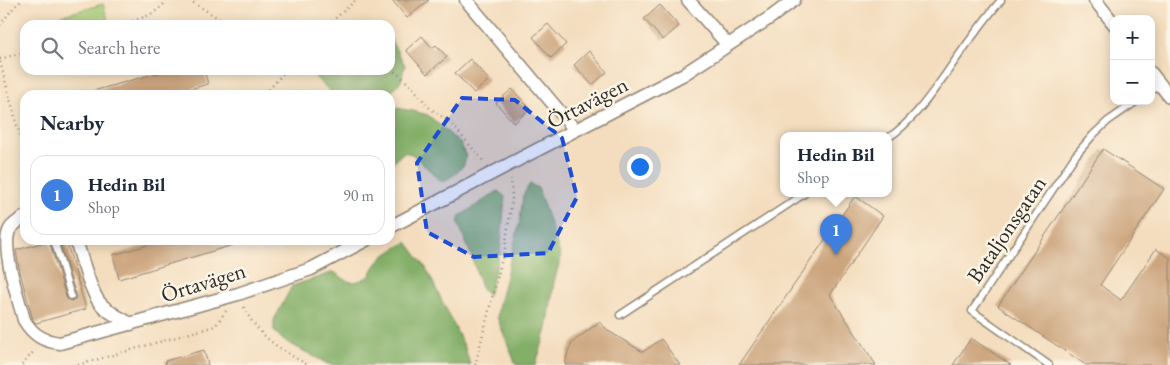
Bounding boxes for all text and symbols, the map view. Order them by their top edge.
map controls [1110,15,1155,105]
button: + [1110,15,1155,60]
search box [20,20,395,75]
icon: search [38,34,66,62]
text: Search here [78,35,160,60]
button: − [1110,60,1155,105]
street label: Örtavägen [542,70,633,135]
text: Nearby [40,109,104,136]
popup [780,132,892,197]
text: Hedin Bil [797,142,875,167]
your location [627,154,653,180]
text: Shop [797,167,829,188]
street label: Bataljonsgatan [960,170,1053,288]
text: Hedin Bil [88,172,165,197]
text: 1 [53,185,61,206]
text: 90 m [343,185,374,206]
text: Shop [88,197,120,218]
pin: 1 [820,214,852,255]
street label: Örtavägen [157,256,249,309]

